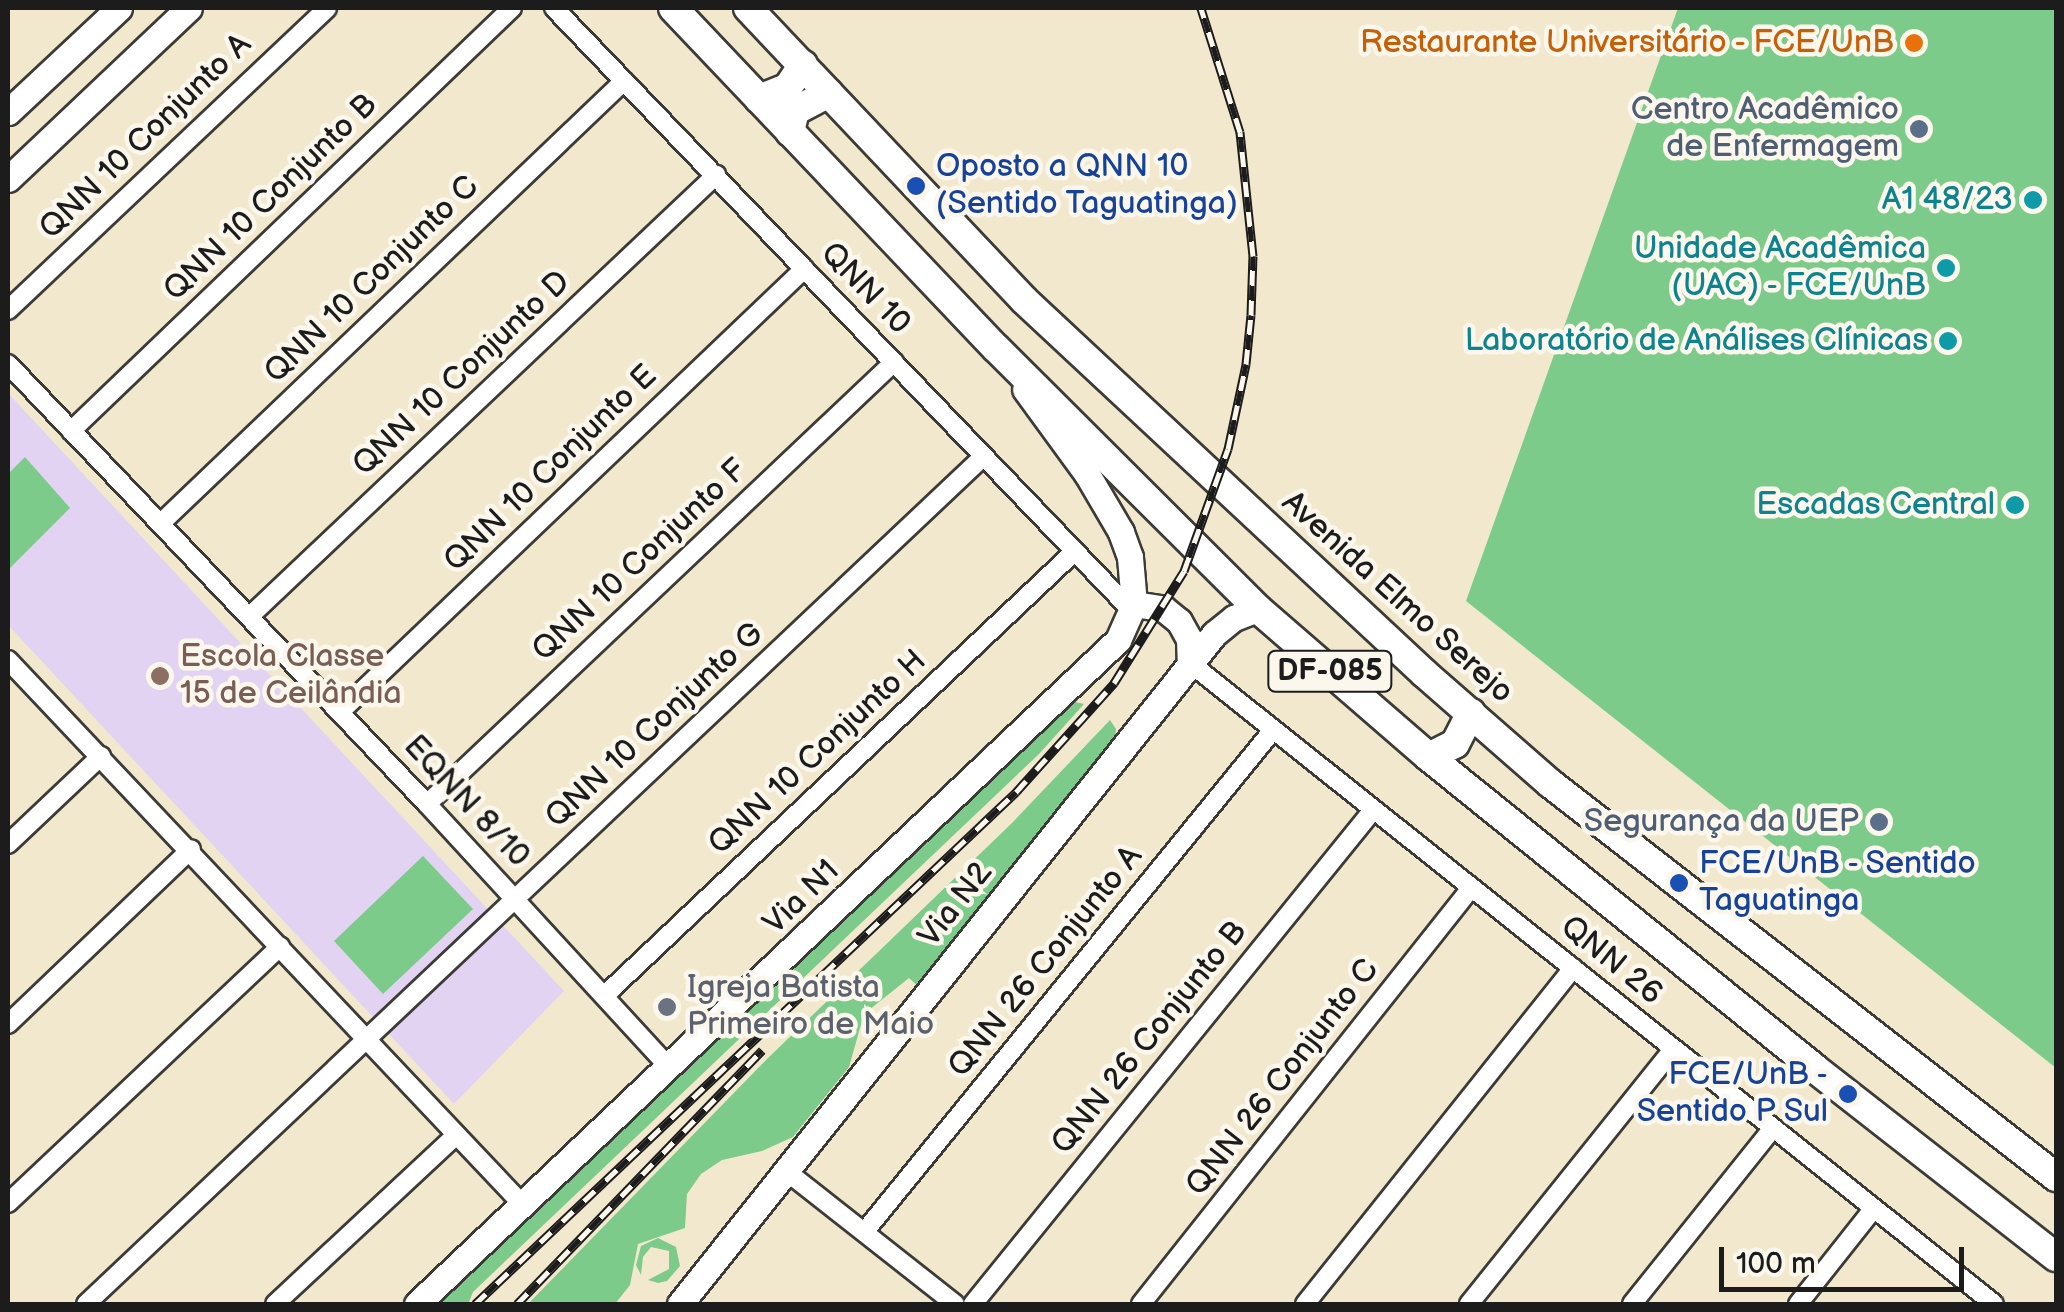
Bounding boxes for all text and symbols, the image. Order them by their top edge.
place label: Restaurante Universitário - FCE/UnB [1357,24,1894,62]
street label: QNN 10 Conjunto A [32,26,260,248]
marker: Restaurante Universitário - FCE/UnB [1903,32,1925,54]
street label: QNN 10 Conjunto B [156,86,386,310]
place label: Centro Acadêmico de Enfermagem [1631,92,1899,167]
marker: Centro Acadêmico de Enfermagem [1908,118,1930,140]
place label: Oposto a QNN 10 (Sentido Taguatinga) [936,149,1239,224]
street label: QNN 10 Conjunto C [257,168,487,392]
marker: Oposto a QNN 10 (Sentido Taguatinga) [905,175,927,197]
place label: A1 48/23 [1882,181,2013,219]
marker: A1 48/23 [2022,189,2044,211]
place label: Unidade Acadêmica (UAC) - FCE/UnB [1634,231,1926,306]
street label: QNN 10 [812,235,918,343]
marker: Unidade Acadêmica (UAC) - FCE/UnB [1935,257,1957,279]
street label: QNN 10 Conjunto D [345,263,579,485]
place label: Laboratório de Análises Clínicas [1465,322,1928,360]
marker: Laboratório de Análises Clínicas [1937,330,1959,352]
street label: QNN 10 Conjunto E [437,358,665,580]
street label: QNN 10 Conjunto F [525,452,755,670]
street label: Avenida Elmo Serejo [1273,484,1521,712]
place label: Escadas Central [1756,486,1995,524]
marker: Escadas Central [2004,494,2026,516]
street label: QNN 10 Conjunto G [538,615,772,837]
place label: Escola Classe 15 de Ceilândia [180,639,402,714]
street label: QNN 10 Conjunto H [701,642,935,864]
road number: DF-085 [1265,646,1395,696]
marker: Escola Classe 15 de Ceilândia [149,665,171,687]
street label: EQNN 8/10 [395,728,537,876]
place label: Segurança da UEP [1584,803,1859,841]
marker: Segurança da UEP [1868,811,1890,833]
street label: QNN 26 Conjunto A [941,839,1151,1085]
place label: FCE/UnB - Sentido Taguatinga [1699,846,1979,921]
street label: Via N1 [756,853,848,943]
street label: Via N2 [911,855,1001,955]
marker: FCE/UnB - Sentido Taguatinga [1668,872,1690,894]
street label: QNN 26 [1552,908,1670,1014]
street label: QNN 26 Conjunto B [1044,914,1256,1162]
street label: QNN 26 Conjunto C [1179,952,1387,1204]
place label: Igreja Batista Primeiro de Maio [687,970,934,1045]
marker: Igreja Batista Primeiro de Maio [656,996,678,1018]
place label: FCE/UnB - Sentido P Sul [1636,1057,1828,1132]
marker: FCE/UnB - Sentido P Sul [1837,1083,1859,1105]
scale bar [1724,1227,1969,1289]
text: 100 m [1736,1246,1816,1282]

